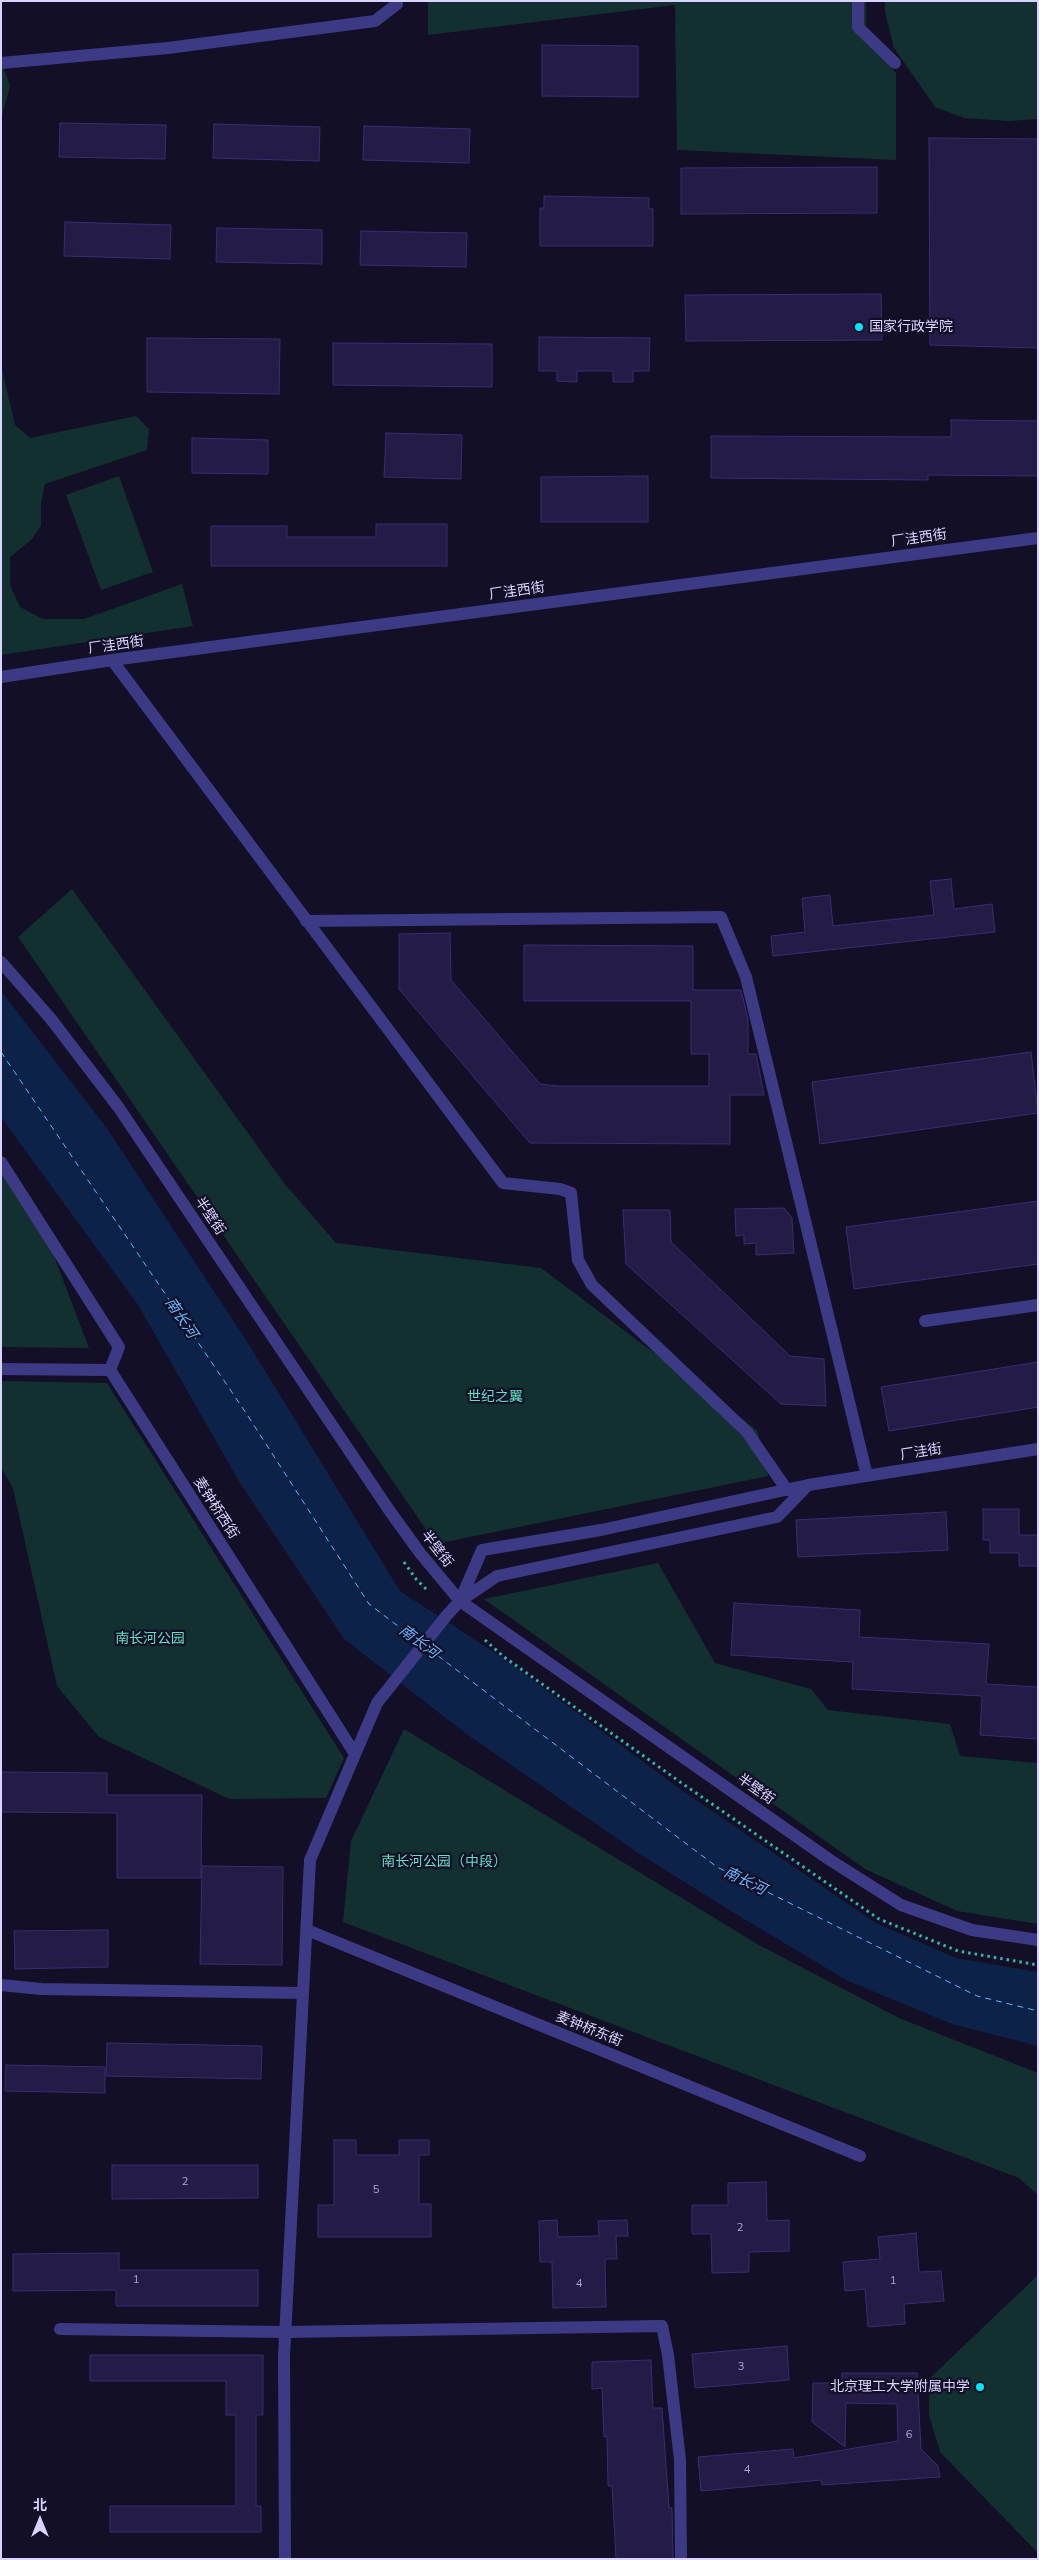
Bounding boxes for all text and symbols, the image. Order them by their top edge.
place label: 国家行政学院 [869,319,953,335]
marker: 国家行政学院 [853,321,865,333]
street label: 厂洼西街 [890,526,948,550]
street label: 厂洼西街 [488,579,546,603]
street label: 厂洼西街 [87,633,145,657]
street label: 半壁街 [191,1194,229,1238]
water label: 南长河 [161,1294,201,1342]
park label: 世纪之翼 [467,1389,523,1405]
street label: 厂洼街 [899,1440,943,1464]
street label: 麦钟桥西街 [190,1474,242,1542]
street label: 半壁街 [417,1527,457,1571]
water label: 南长河 [396,1621,442,1663]
park label: 南长河公园 [115,1631,185,1647]
street label: 半壁街 [734,1770,778,1808]
park label: 南长河公园（中段） [381,1854,507,1870]
water label: 南长河 [721,1863,769,1899]
street label: 麦钟桥东街 [553,2008,625,2050]
house number: 2 [182,2175,188,2189]
house number: 5 [373,2183,379,2197]
house number: 2 [737,2221,743,2235]
house number: 1 [133,2273,139,2287]
house number: 1 [890,2274,896,2288]
house number: 4 [576,2277,582,2291]
house number: 3 [738,2360,744,2374]
place label: 北京理工大学附属中学 [830,2379,970,2395]
marker: 北京理工大学附属中学 [974,2381,986,2393]
house number: 6 [906,2428,912,2442]
house number: 4 [744,2463,750,2477]
north arrow [15,2495,65,2545]
text: 北 [33,2496,47,2514]

